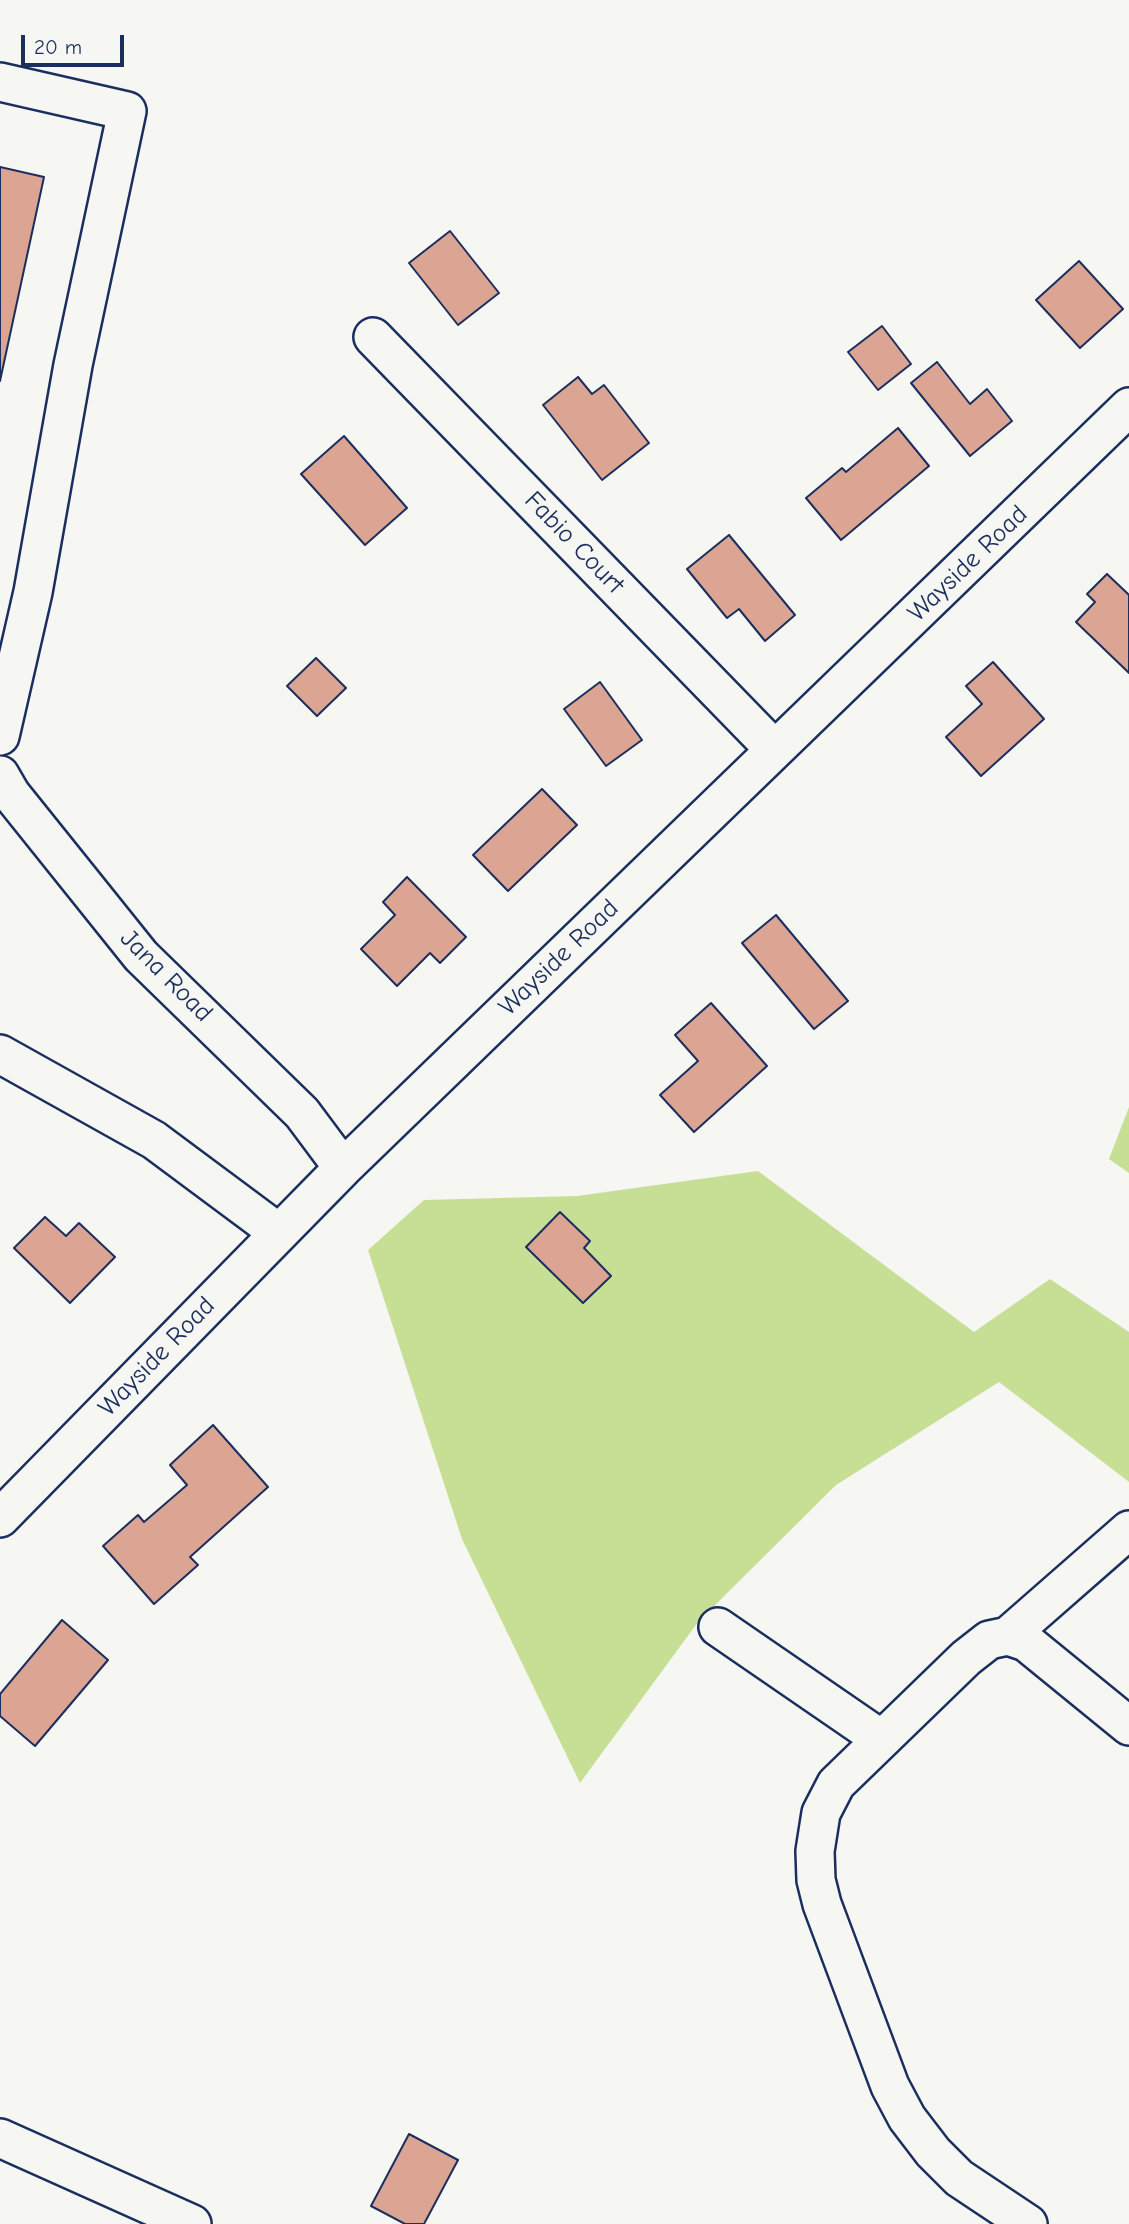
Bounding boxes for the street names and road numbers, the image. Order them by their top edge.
street label: Fabio Court [518,485,630,601]
street label: Wayside Road [902,499,1034,629]
street label: Wayside Road [493,893,625,1023]
street label: Jana Road [113,923,219,1029]
street label: Wayside Road [92,1291,222,1423]

